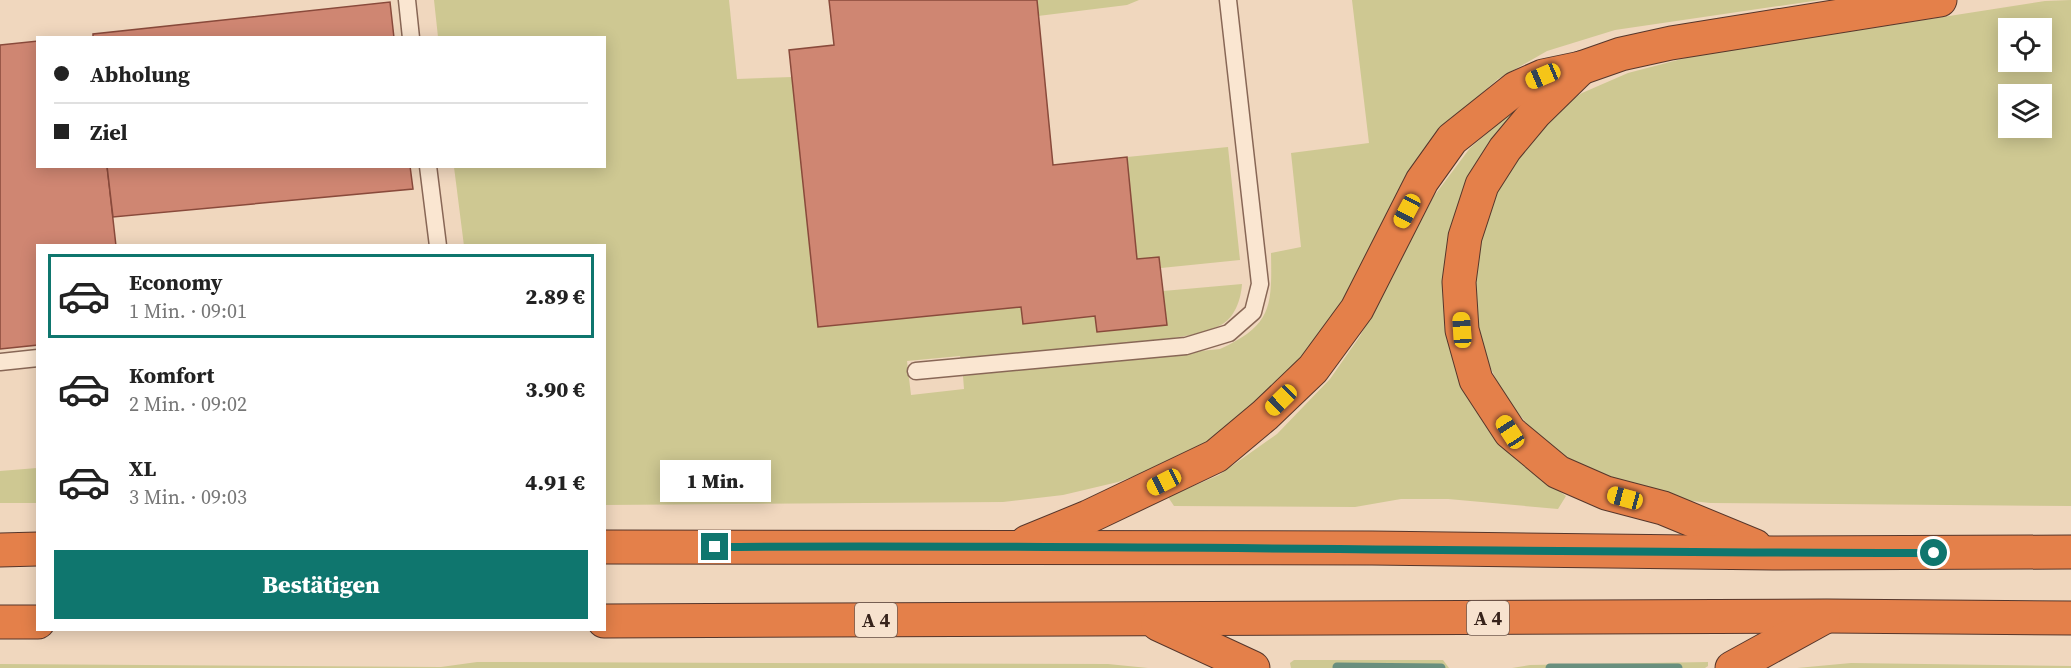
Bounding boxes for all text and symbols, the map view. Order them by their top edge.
map controls [1998,18,2052,138]
button: locate [1998,18,2052,72]
text: Abholung [90,59,190,89]
car [1523,61,1563,91]
button: layers [1998,84,2052,138]
text: Ziel [90,117,128,147]
car [1391,191,1423,231]
text: Economy [129,267,223,297]
icon: car [57,269,111,323]
text: 2.89 € [525,281,585,311]
text: 1 Min. · 09:01 [129,297,247,325]
car [1452,311,1472,349]
text: Komfort [129,360,214,390]
icon: car [57,362,111,416]
text: 3.90 € [525,374,585,404]
car [1262,381,1300,419]
text: 2 Min. · 09:02 [129,390,247,418]
car [1493,412,1527,452]
text: XL [129,453,156,483]
icon: car [57,455,111,509]
callout: 1 Min. [660,460,771,502]
car [1144,466,1184,498]
text: 4.91 € [525,467,585,497]
text: 1 Min. [687,467,744,495]
text: 3 Min. · 09:03 [129,483,247,511]
car [1605,485,1645,511]
route end [701,533,728,560]
route start [1920,539,1947,566]
button: Bestätigen [54,550,588,619]
road number: A 4 [1467,601,1509,635]
road number: A 4 [855,603,897,637]

